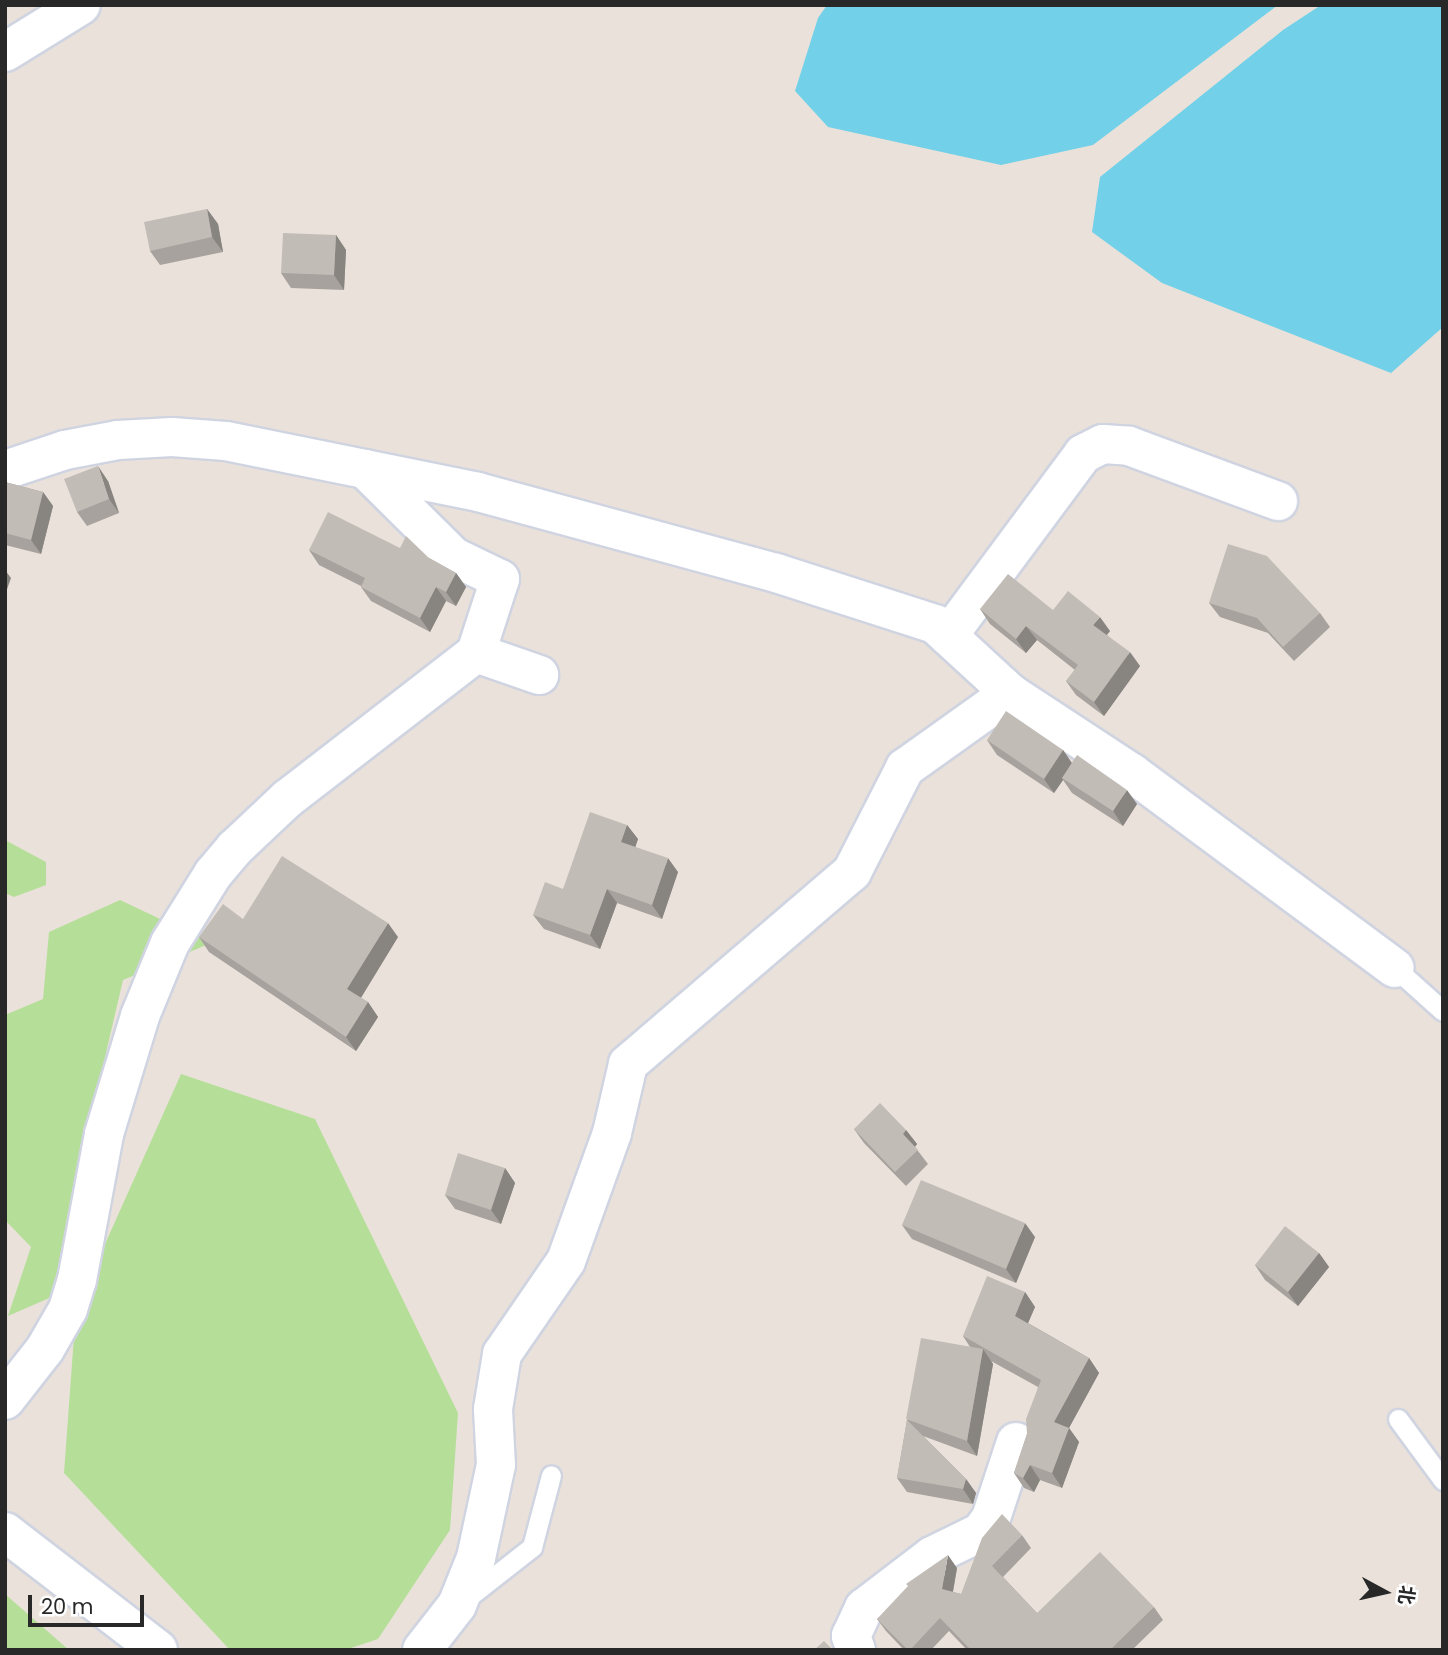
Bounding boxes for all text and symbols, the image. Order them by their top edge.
north arrow [1350,1557,1420,1627]
scale bar [32,1582,147,1626]
text: 北 [1392,1584,1421,1606]
text: 20 m [41,1592,94,1621]

